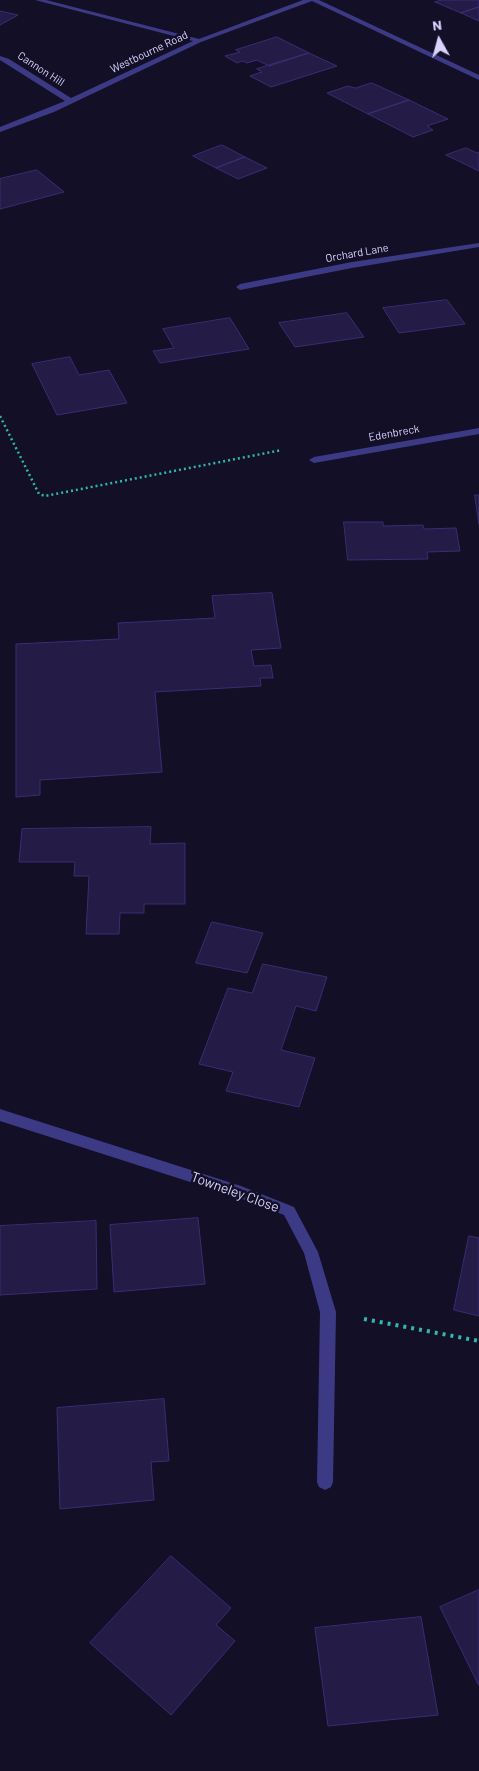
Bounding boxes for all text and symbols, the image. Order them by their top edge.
north arrow [414,15,464,65]
text: N [431,16,443,34]
street label: Westbourne Road [108,28,190,76]
street label: Cannon Hill [15,49,67,89]
street label: Orchard Lane [324,241,390,265]
street label: Edenbreck [367,422,421,444]
street label: Towneley Close [189,1168,281,1216]

